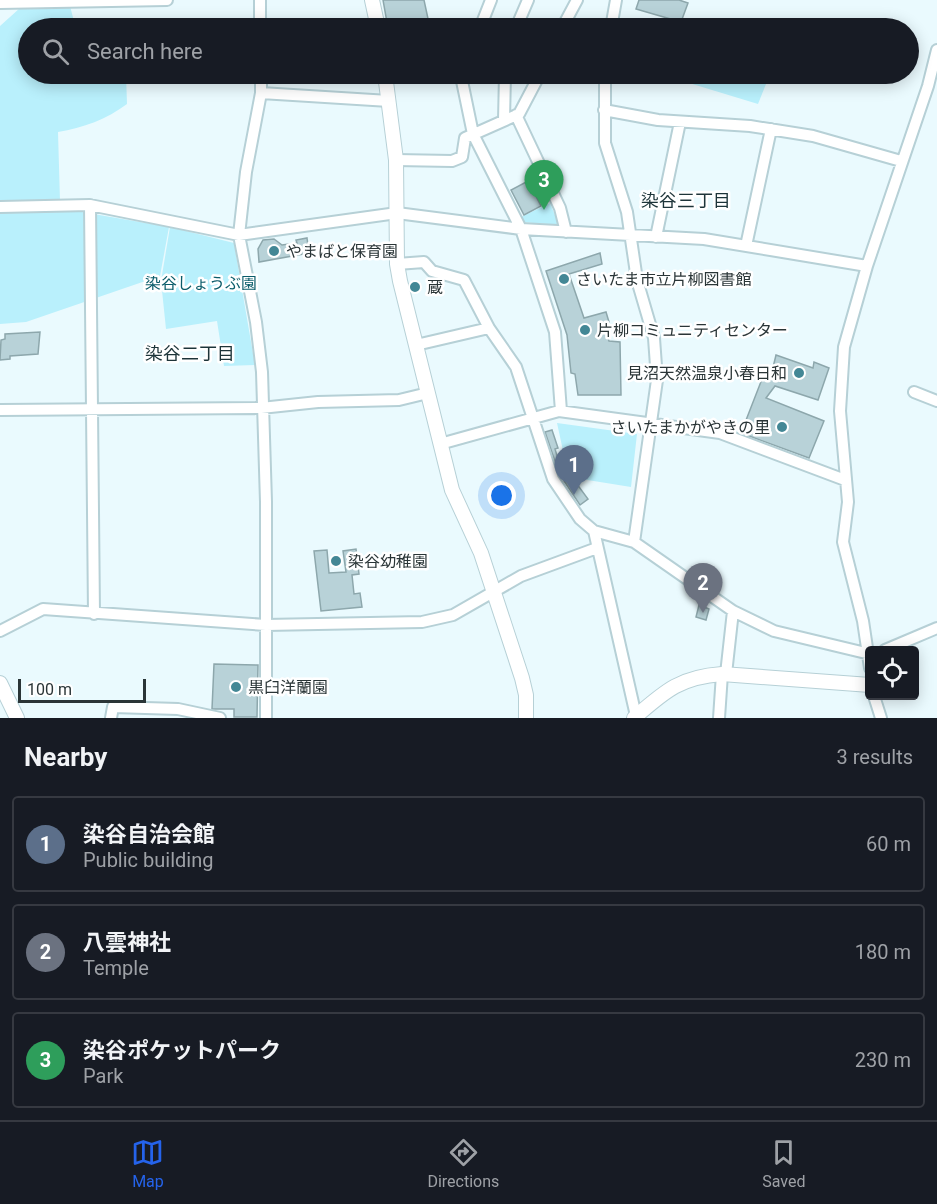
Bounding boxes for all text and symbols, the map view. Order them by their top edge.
search box [18,18,919,84]
icon: search [39,35,72,68]
text: Search here [87,39,203,64]
pin: 3 [524,160,564,210]
district label: 染谷三丁目 [641,190,731,211]
place label: やまばと保育園 [286,242,398,261]
marker: やまばと保育園 [267,244,281,258]
place label: さいたま市立片柳図書館 [576,270,752,289]
marker: さいたま市立片柳図書館 [557,272,571,286]
park label: 染谷しょうぶ園 [145,274,257,293]
place label: 蔵 [427,278,443,297]
marker: 蔵 [408,280,422,294]
place label: 片柳コミュニティセンター [597,321,788,340]
marker: 片柳コミュニティセンター [578,323,592,337]
district label: 染谷二丁目 [145,343,235,364]
place label: 見沼天然温泉小春日和 [627,364,787,383]
marker: 見沼天然温泉小春日和 [792,366,806,380]
place label: さいたまかがやきの里 [610,418,770,437]
marker: さいたまかがやきの里 [775,420,789,434]
pin: 1 [554,446,594,495]
your location [487,481,516,510]
place label: 染谷幼稚園 [348,552,428,571]
marker: 染谷幼稚園 [329,554,343,568]
pin: 2 [684,564,722,613]
map controls [865,646,919,700]
button: locate [865,646,919,700]
scale bar [18,676,146,704]
place label: 黒臼洋蘭園 [248,678,328,697]
text: 100 m [27,680,72,699]
marker: 黒臼洋蘭園 [229,680,243,694]
text: Nearby [24,742,107,772]
text: 3 results [837,745,913,769]
text: 染谷自治会館 [83,822,215,847]
text: 1 [40,832,51,856]
text: 60 m [866,832,911,856]
text: Public building [83,848,213,872]
text: 八雲神社 [83,930,171,955]
text: 2 [40,940,51,964]
text: 180 m [855,940,911,964]
text: Temple [83,956,149,980]
text: 染谷ポケットパーク [83,1038,281,1063]
text: 3 [40,1048,51,1072]
text: 230 m [855,1048,911,1072]
text: Park [83,1064,123,1088]
tab: Map [131,1136,164,1191]
tab: Directions [427,1136,499,1191]
tab: Saved [762,1136,806,1191]

